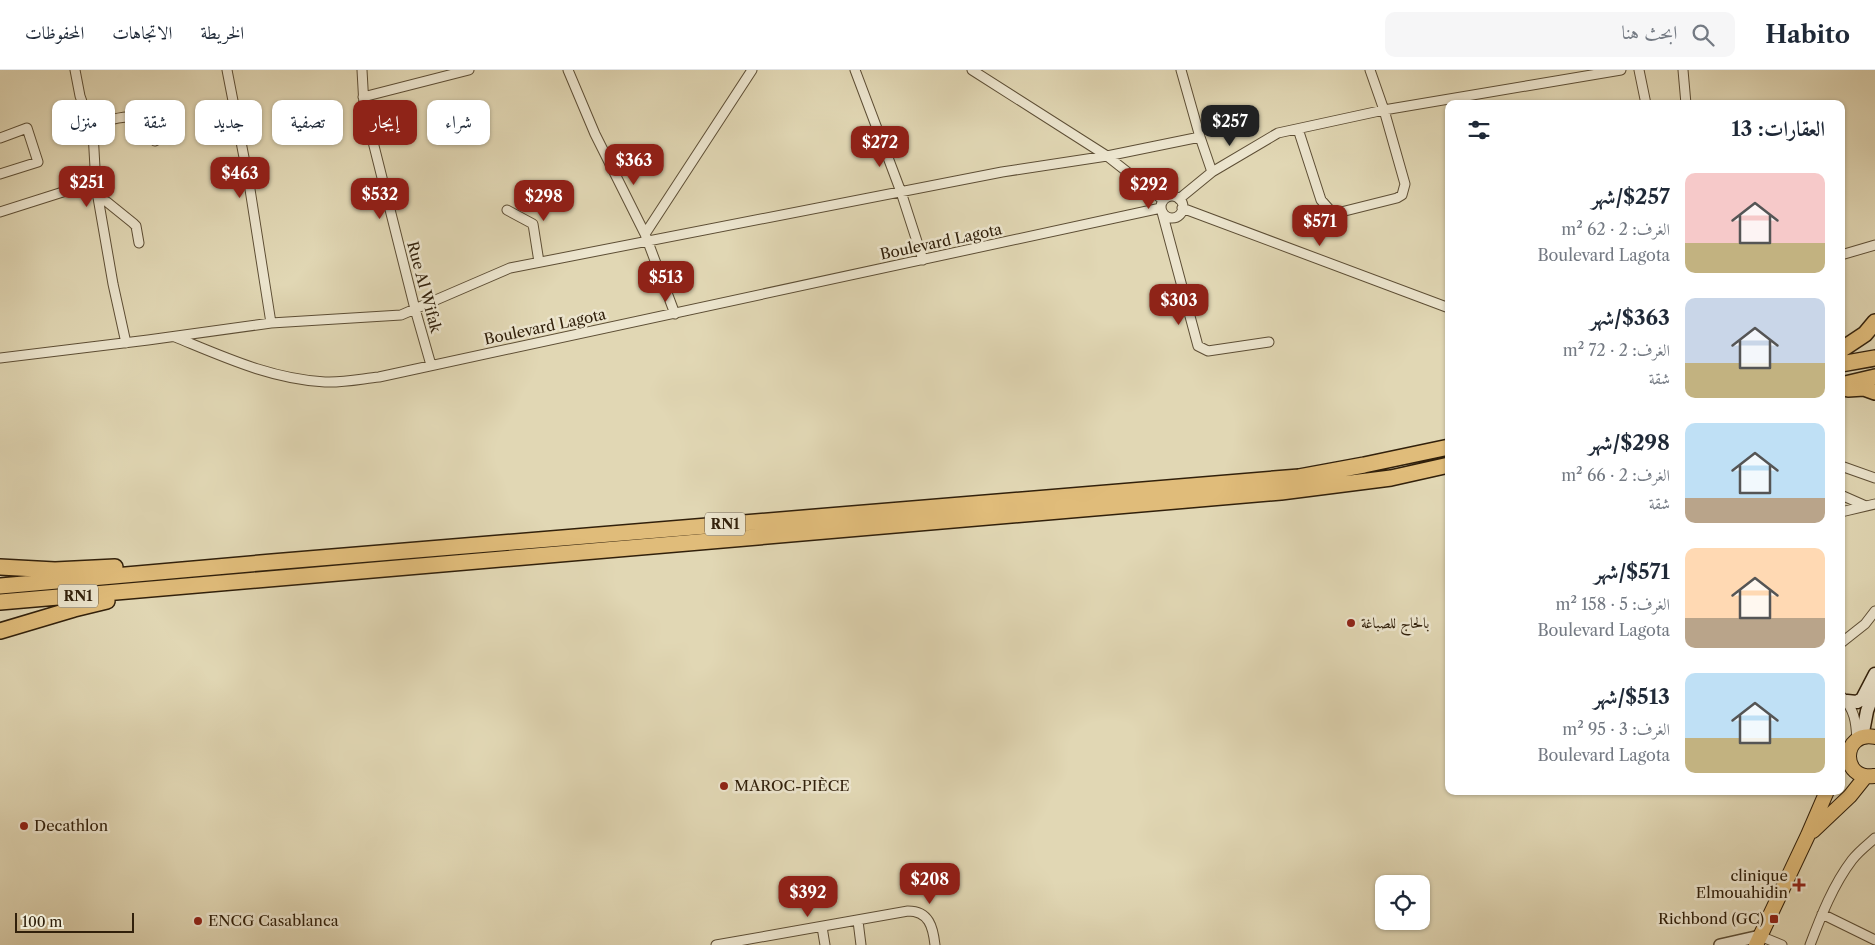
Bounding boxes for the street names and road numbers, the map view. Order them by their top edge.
street label: Boulevard Lagota [878,219,1004,264]
street label: Rue Al Wifak [403,239,446,336]
street label: Boulevard Lagota [482,304,608,349]
road number: RN1 [705,512,745,536]
road number: RN1 [58,584,98,608]

